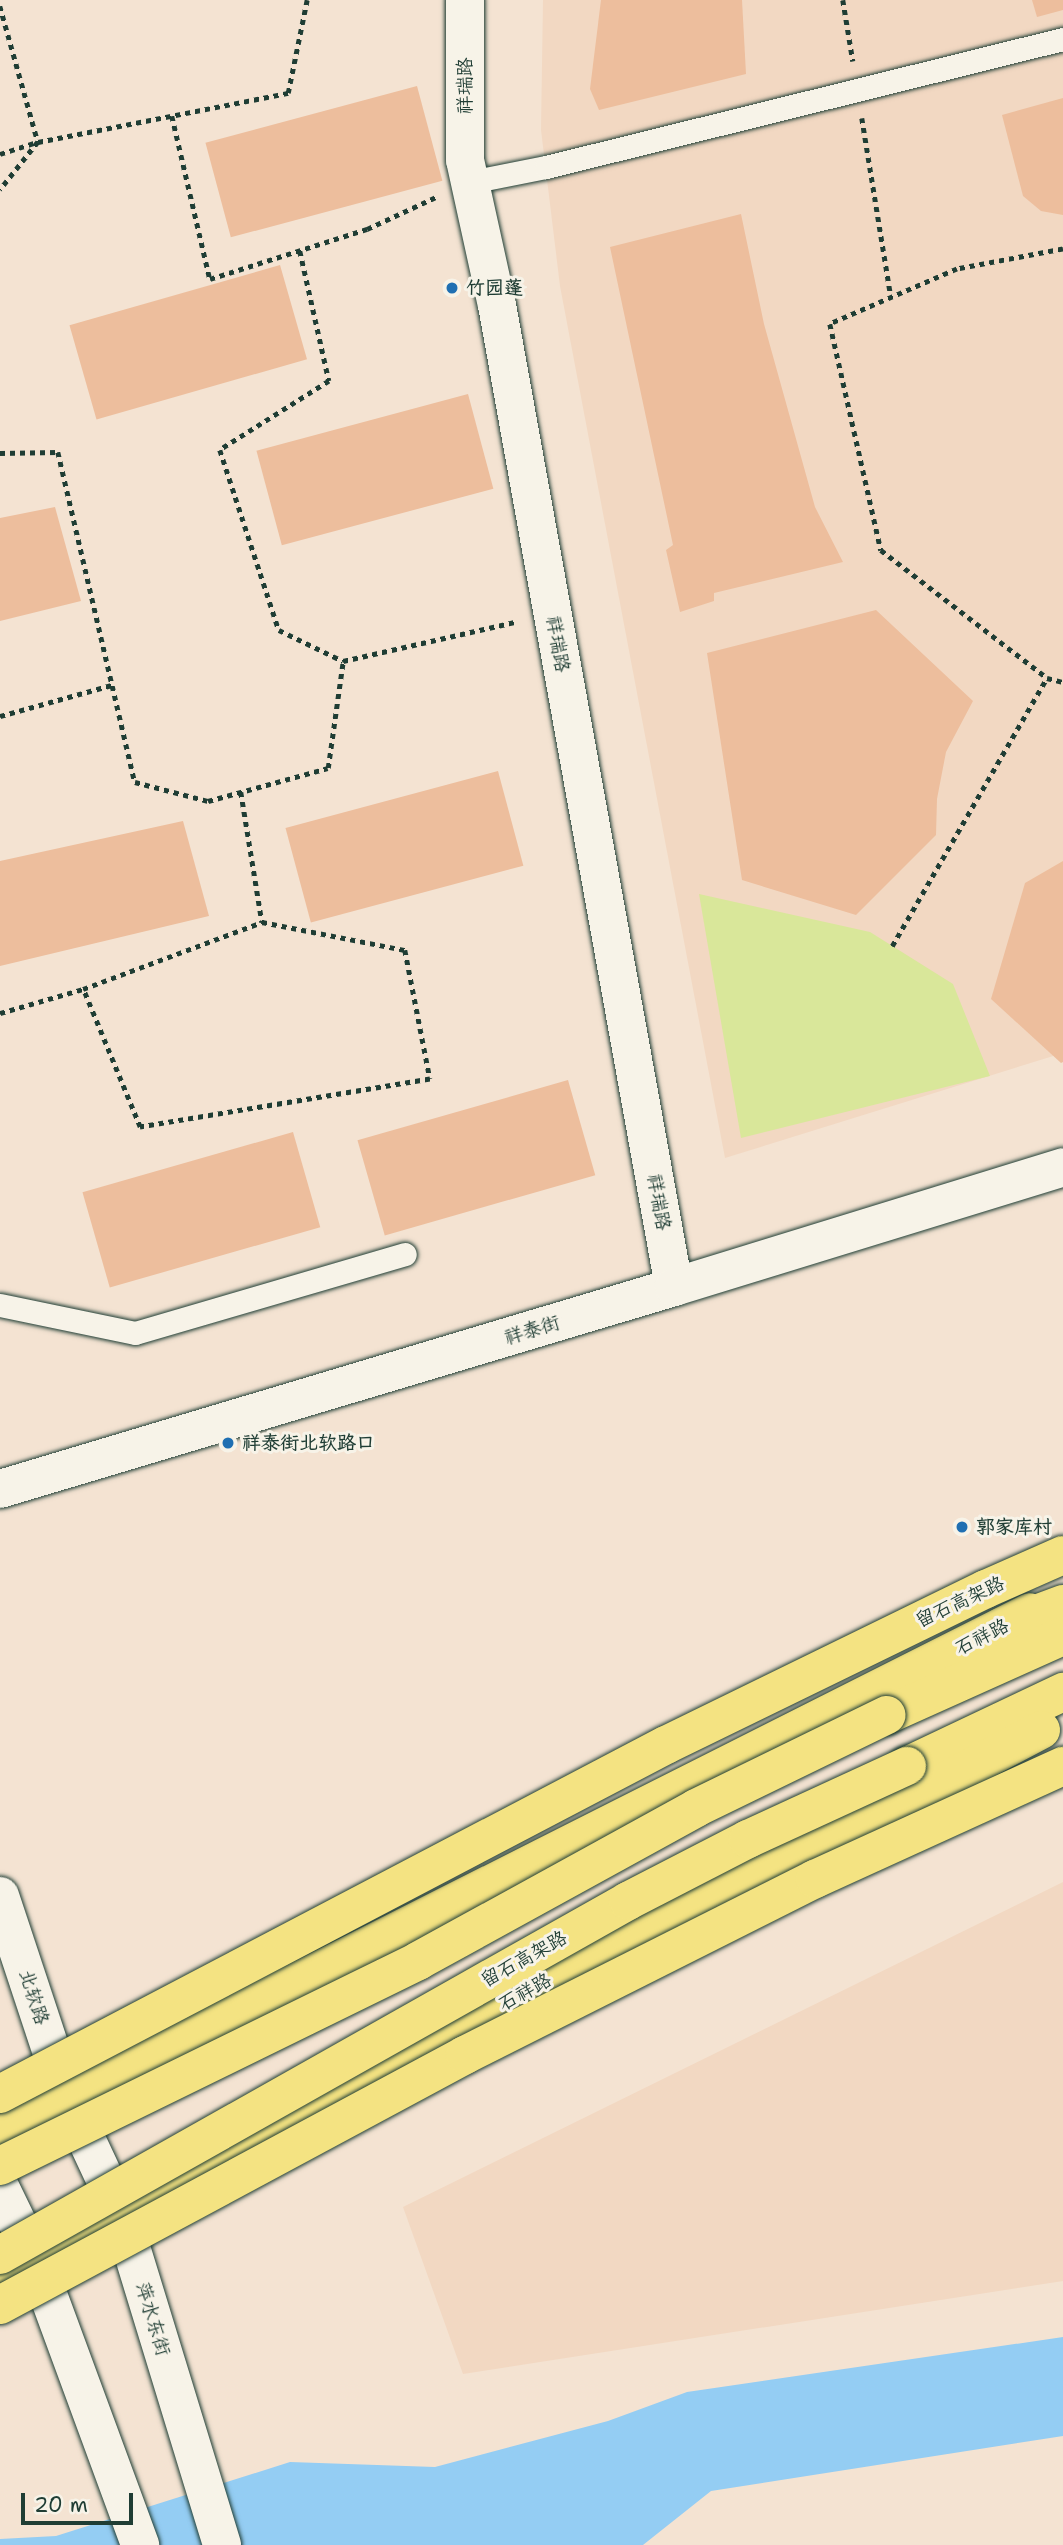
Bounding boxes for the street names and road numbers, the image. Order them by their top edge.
street label: 祥瑞路 [454,58,476,114]
street label: 祥瑞路 [542,614,574,674]
street label: 祥瑞路 [643,1172,675,1232]
street label: 祥泰街 [501,1311,563,1349]
street label: 留石高架路 [912,1572,1008,1632]
street label: 石祥路 [951,1614,1013,1660]
street label: 留石高架路 [477,1926,571,1992]
street label: 北软路 [14,1966,54,2028]
street label: 石祥路 [495,1968,555,2016]
street label: 萍水东街 [131,2279,175,2359]

